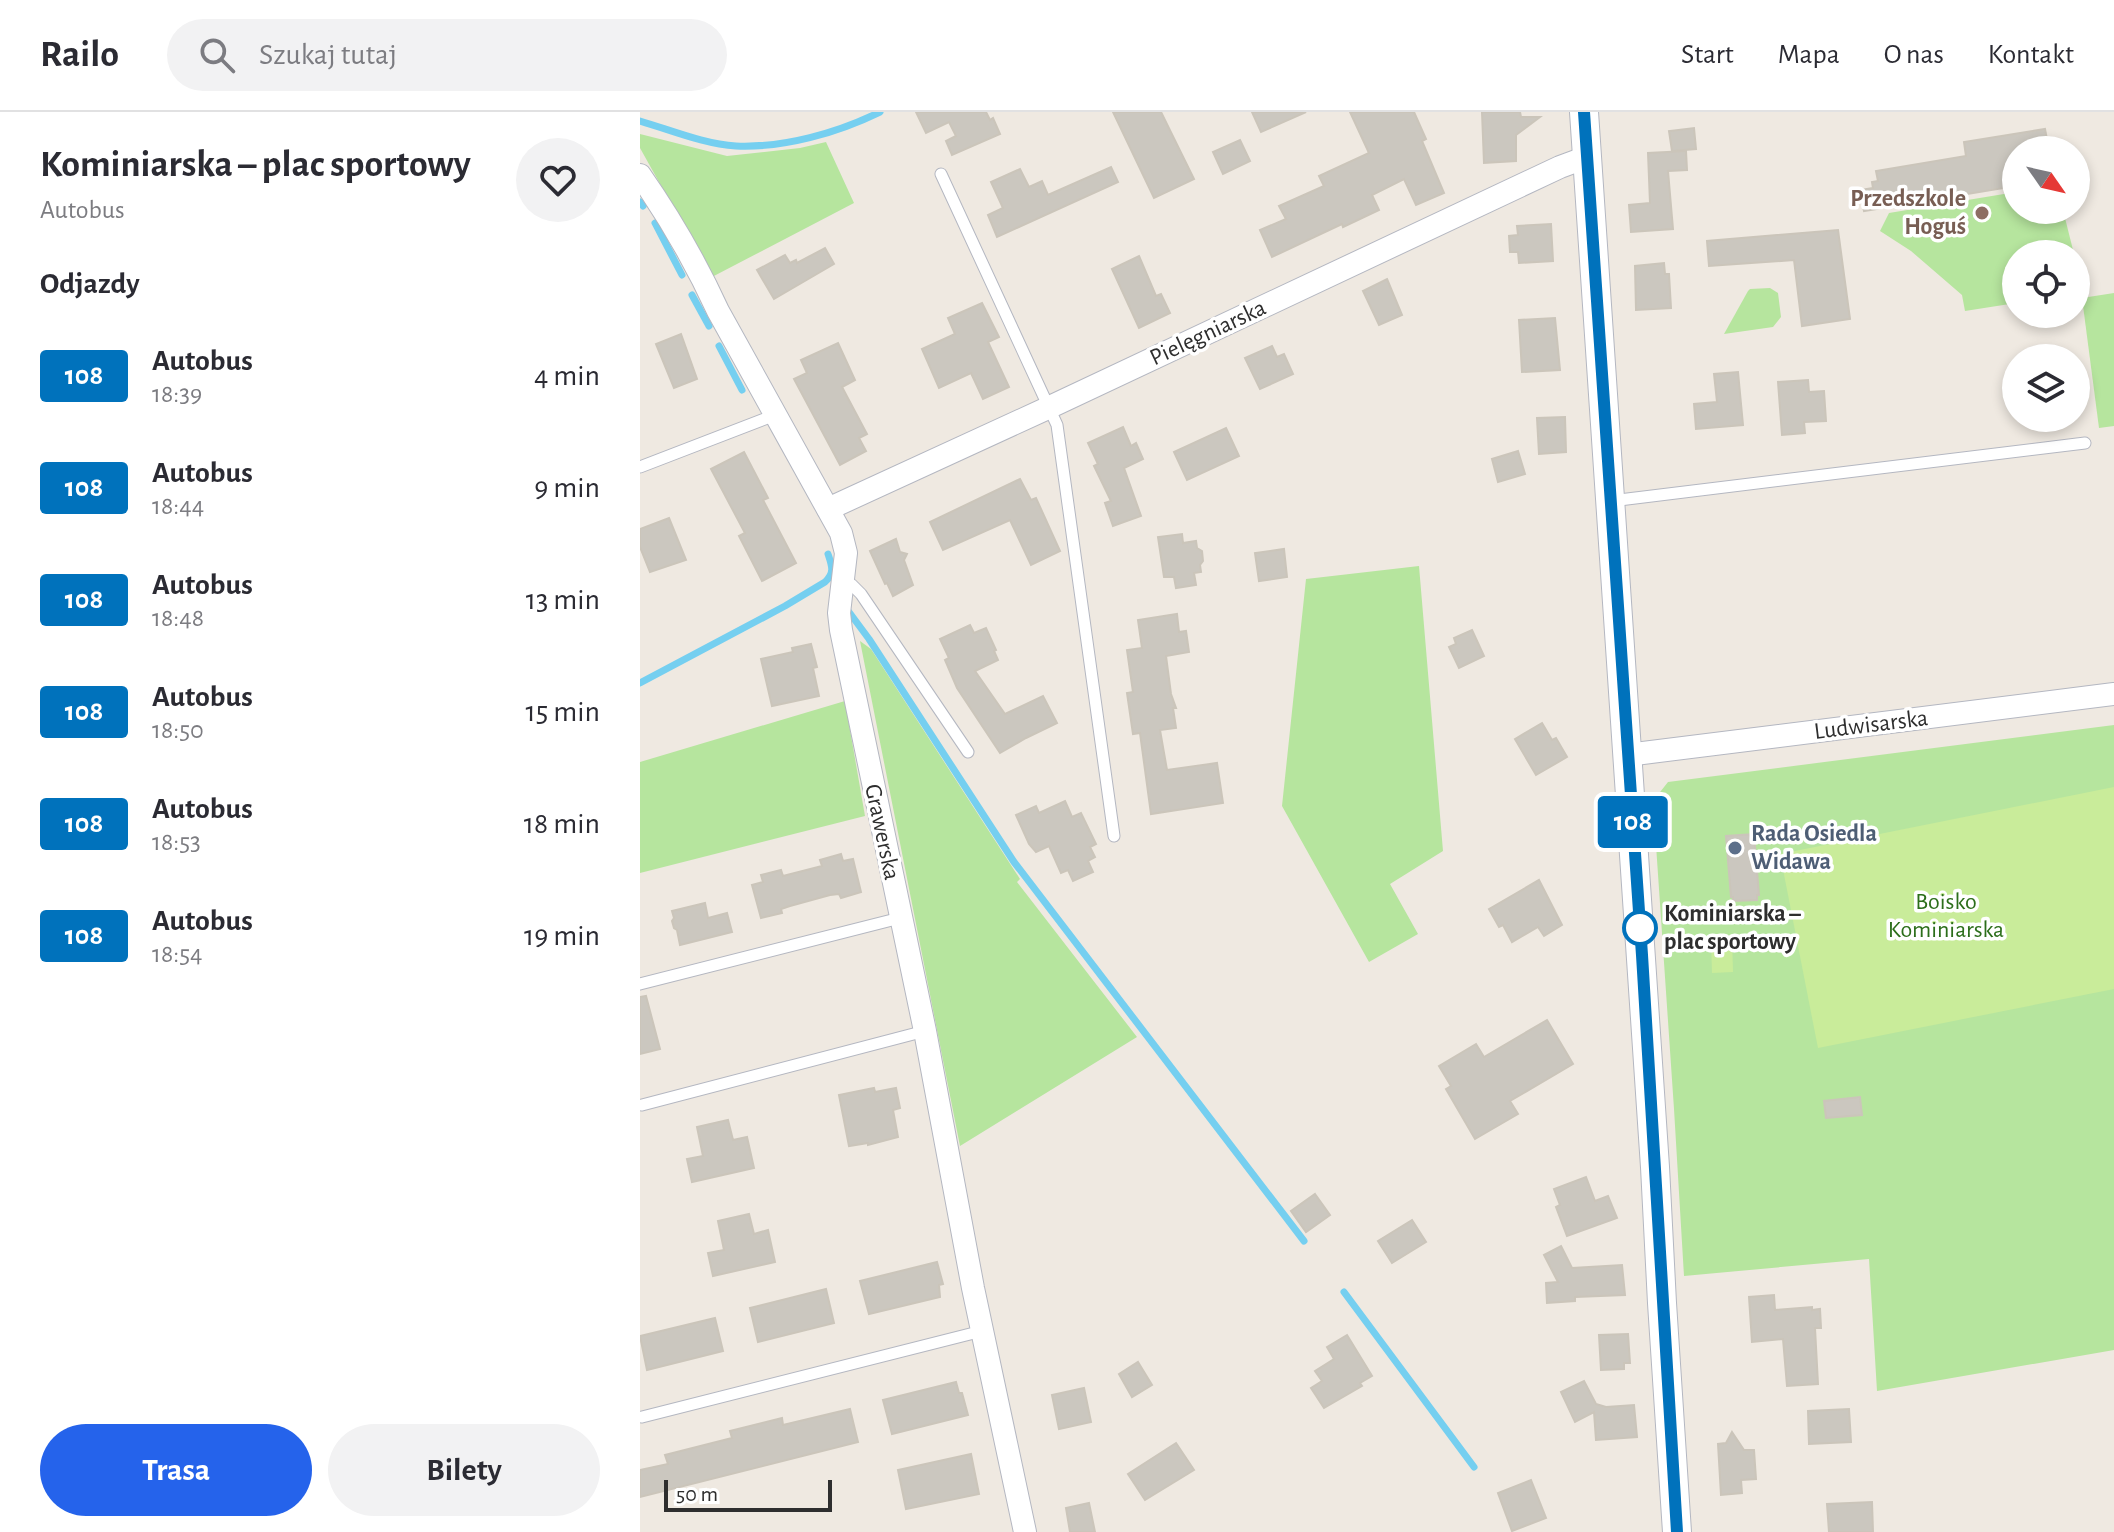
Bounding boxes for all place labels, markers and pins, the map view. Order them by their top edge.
place label: Przedszkole Hoguś [1850,187,1966,239]
marker: Przedszkole Hoguś [1973,204,1991,222]
place label: Rada Osiedla Widawa [1751,822,1877,874]
marker: Rada Osiedla Widawa [1726,839,1744,857]
place label: Kominiarska – plac sportowy [1664,902,1801,954]
marker: Kominiarska – plac sportowy [1623,911,1657,945]

